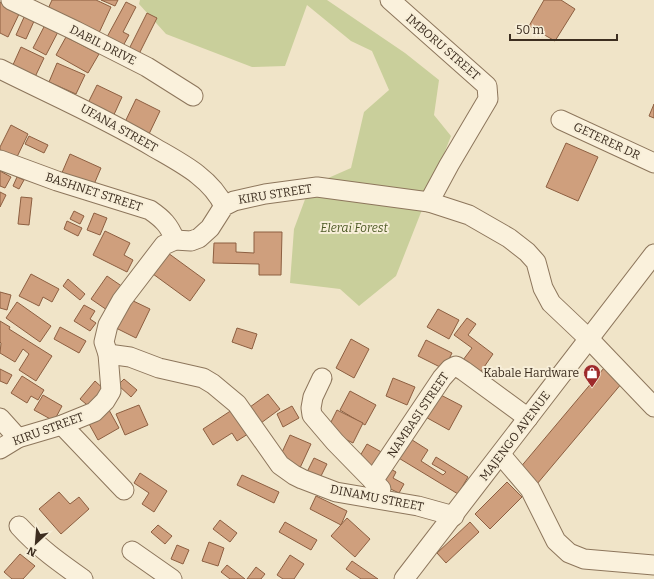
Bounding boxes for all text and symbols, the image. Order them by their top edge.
street label: IMBORU STREET [403,11,483,83]
scale bar [510,16,617,42]
street label: DABIL DRIVE [67,22,139,68]
text: 50 m [516,23,545,37]
street label: UFANA STREET [78,101,160,155]
street label: GETERER DR [571,119,643,163]
street label: BASHNET STREET [44,170,144,214]
street label: KIRU STREET [237,181,313,207]
park label: Elerai Forest [320,221,388,235]
shop icon: Kabale Hardware [582,363,602,388]
place label: Kabale Hardware [483,366,579,380]
street label: NAMBASI STREET [384,370,452,460]
street label: MAJENGO AVENUE [477,389,553,483]
street label: KIRU STREET [11,410,85,448]
street label: DINAMU STREET [329,482,425,514]
north arrow [16,523,56,563]
text: N [25,544,39,559]

